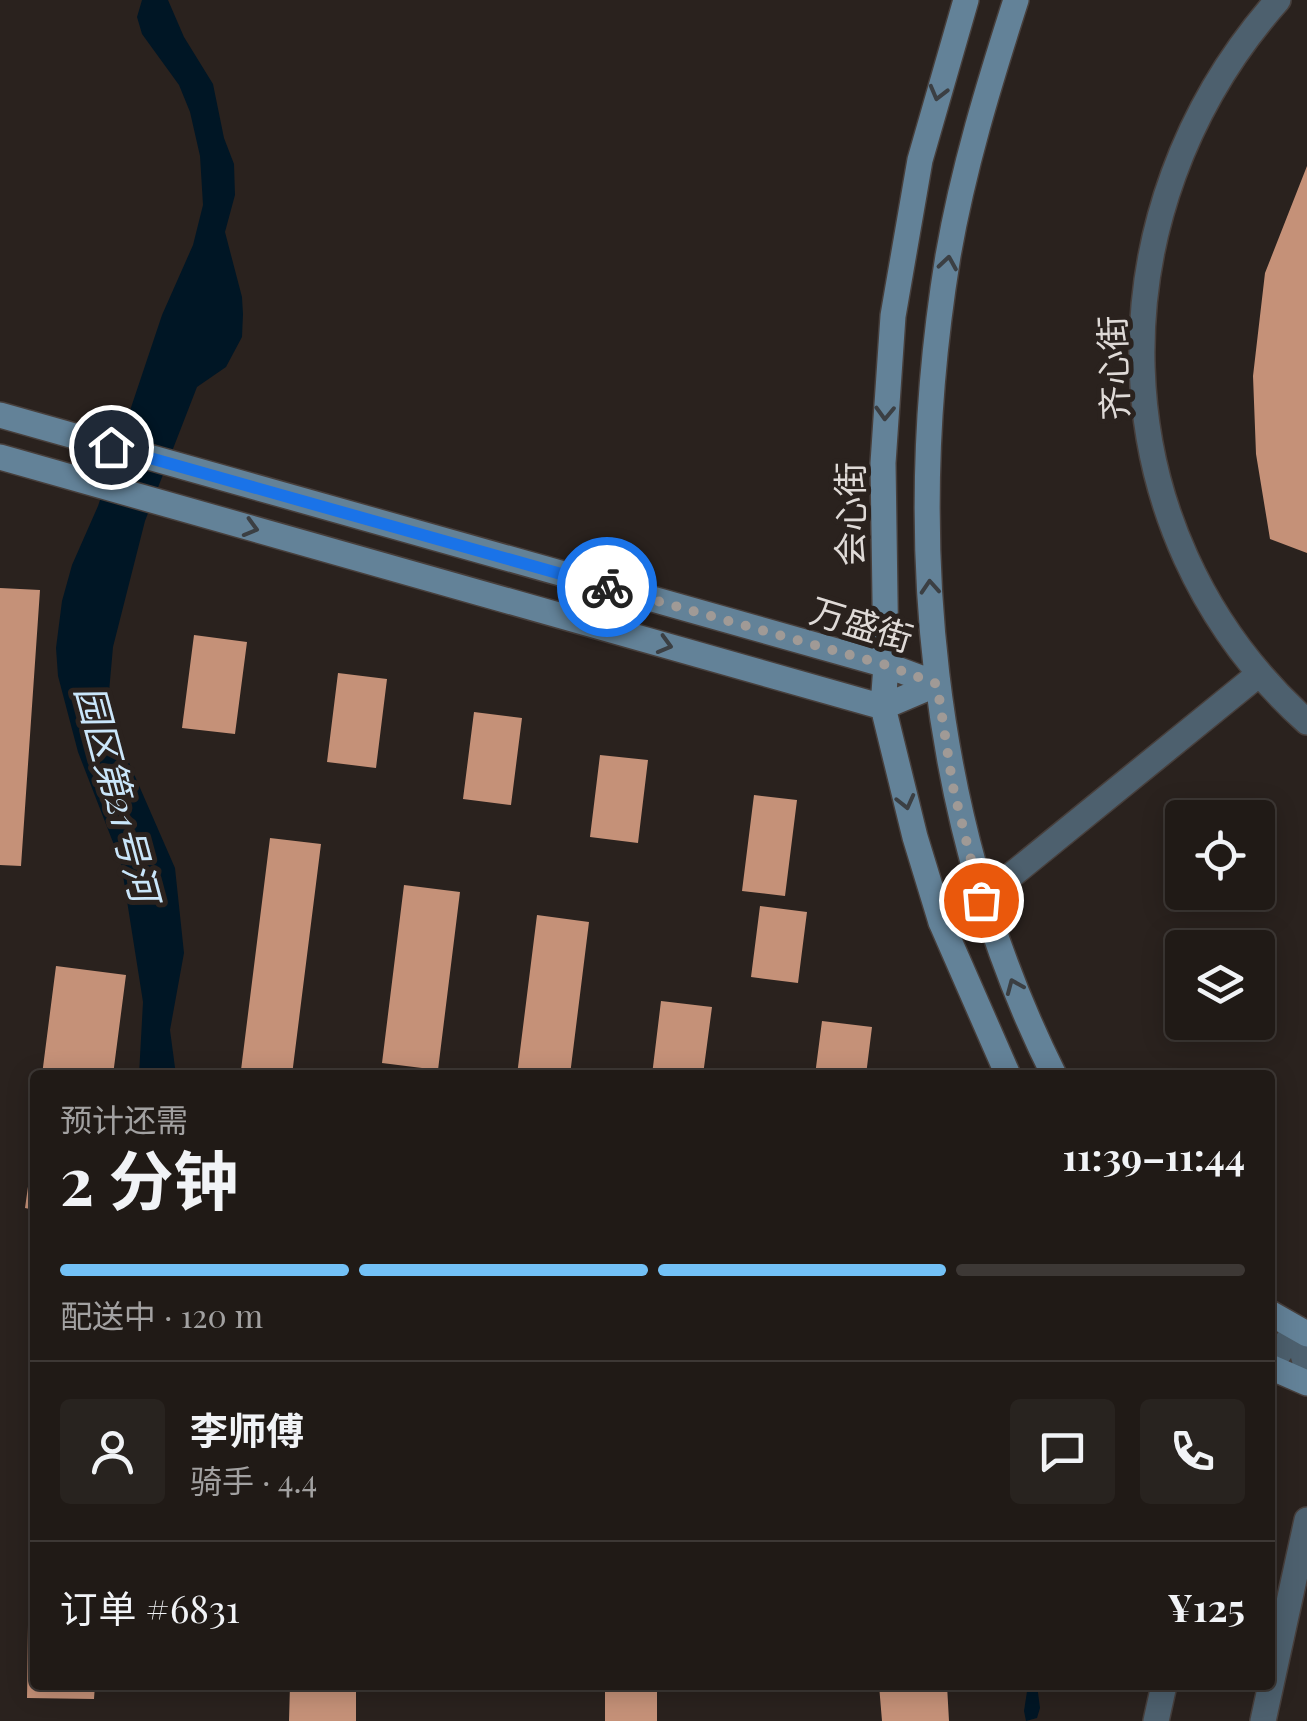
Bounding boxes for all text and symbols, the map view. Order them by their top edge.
one-way arrow [929,84,950,101]
one-way arrow [936,255,957,271]
street label: 齐心街 [1087,315,1137,421]
pin [69,405,154,490]
one-way arrow [875,406,896,422]
icon: home [84,420,139,475]
street label: 会心街 [825,461,872,567]
one-way arrow [242,517,259,538]
courier [557,537,657,637]
icon: bike [580,560,635,615]
one-way arrow [920,578,941,594]
street label: 万盛街 [805,585,919,661]
one-way arrow [656,634,673,655]
water label: 园区第21号河 [66,679,174,914]
one-way arrow [894,793,915,810]
map controls [1165,800,1275,1040]
button: locate [1165,800,1275,910]
pin [939,858,1024,943]
icon: bag [954,873,1009,928]
button: layers [1165,930,1275,1040]
one-way arrow [1006,978,1026,996]
text: 预计还需 [60,1097,188,1140]
text: 11:39–11:44 [1063,1130,1245,1181]
text: 2 分钟 [60,1135,238,1221]
text: 配送中 · 120 m [60,1293,263,1336]
button: person [60,1399,165,1504]
button: chat [1010,1399,1115,1504]
button: phone [1140,1399,1245,1504]
text: 李师傅 [190,1404,304,1455]
text: 骑手 · 4.4 [190,1458,317,1501]
text: ¥125 [1167,1581,1245,1632]
text: 订单 #6831 [60,1582,240,1633]

